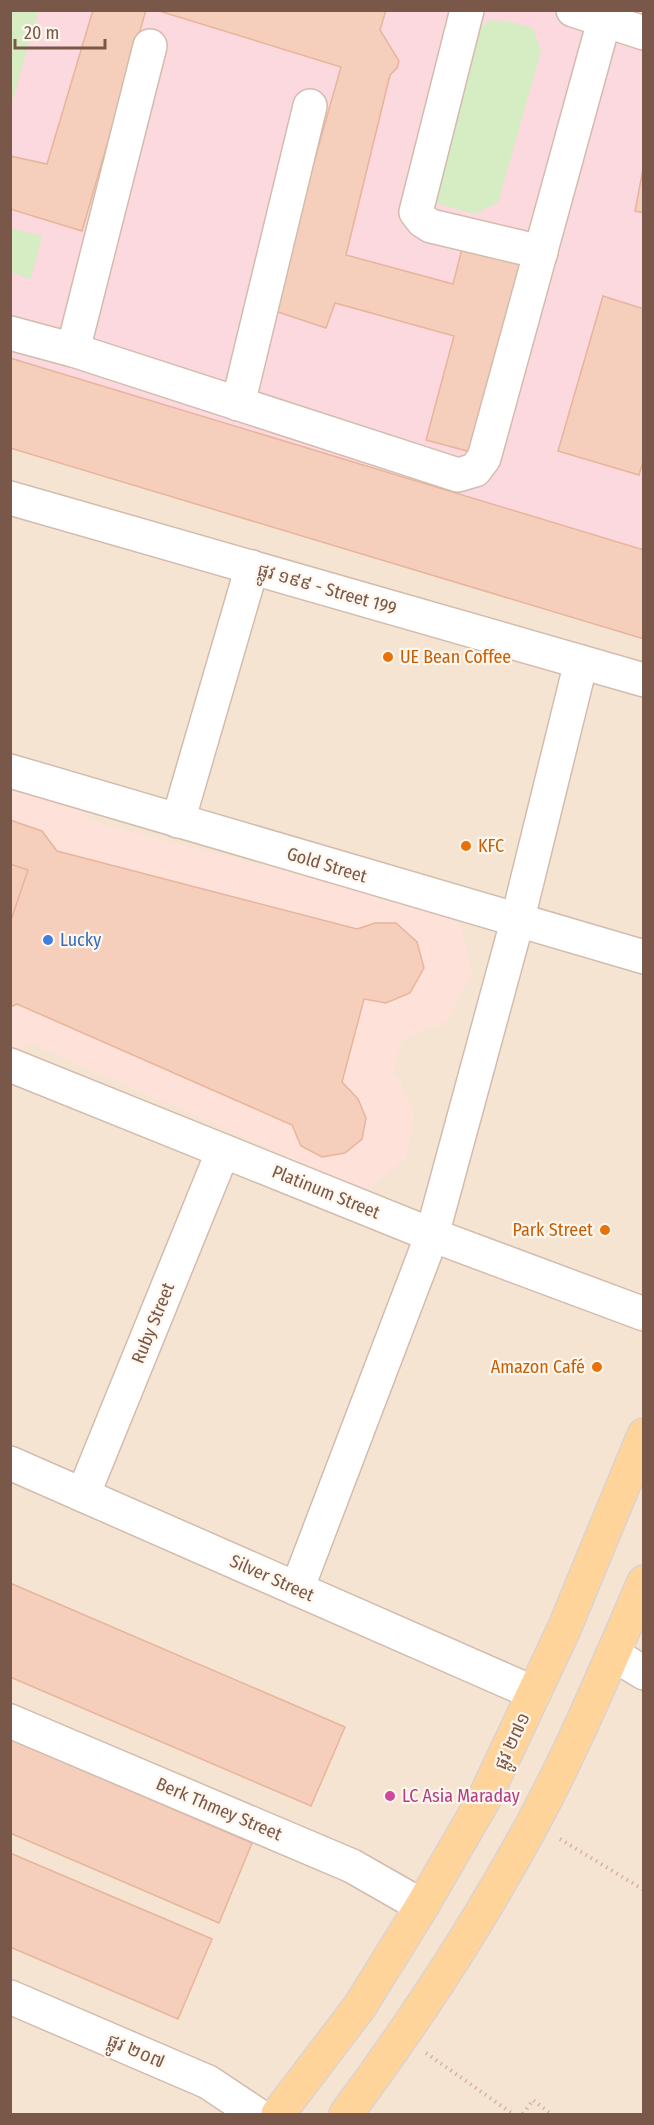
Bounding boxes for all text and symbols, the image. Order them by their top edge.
scale bar [15,12,105,50]
text: 20 m [24,22,59,44]
street label: ផ្លូវ ១៩៩ - Street 199 [253,559,399,625]
place label: UE Bean Coffee [400,646,511,668]
marker: UE Bean Coffee [381,650,395,664]
place label: KFC [478,835,504,857]
marker: KFC [459,839,473,853]
street label: Gold Street [284,842,370,888]
place label: Lucky [60,929,101,951]
marker: Lucky [41,933,55,947]
street label: Platinum Street [269,1160,383,1224]
place label: Park Street [513,1219,593,1241]
marker: Park Street [598,1223,612,1237]
street label: Ruby Street [127,1279,179,1367]
place label: Amazon Café [491,1356,585,1378]
marker: Amazon Café [590,1360,604,1374]
street label: Silver Street [227,1550,318,1606]
street label: ផ្លូវ ២៧១ [489,1709,540,1775]
street label: Berk Thmey Street [153,1773,285,1845]
place label: LC Asia Maraday [402,1785,520,1807]
marker: LC Asia Maraday [383,1789,397,1803]
street label: ផ្លូវ ២០៧ [102,2029,168,2078]

